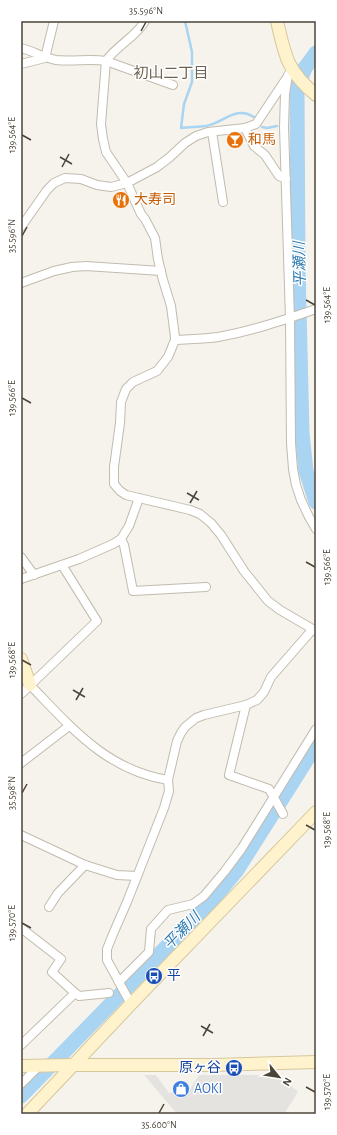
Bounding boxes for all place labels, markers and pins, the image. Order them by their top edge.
bar icon: 和馬 [225,130,245,150]
place label: 和馬 [248,132,276,147]
restaurant icon: 大寿司 [111,190,131,210]
place label: 大寿司 [134,192,176,207]
bus stop icon: 平 [144,966,164,986]
place label: 平 [167,968,181,983]
bus stop icon: 原ヶ谷 [224,1058,244,1078]
place label: 原ヶ谷 [179,1060,221,1075]
shop icon: AOKI [171,1079,191,1099]
place label: AOKI [194,1082,222,1096]

